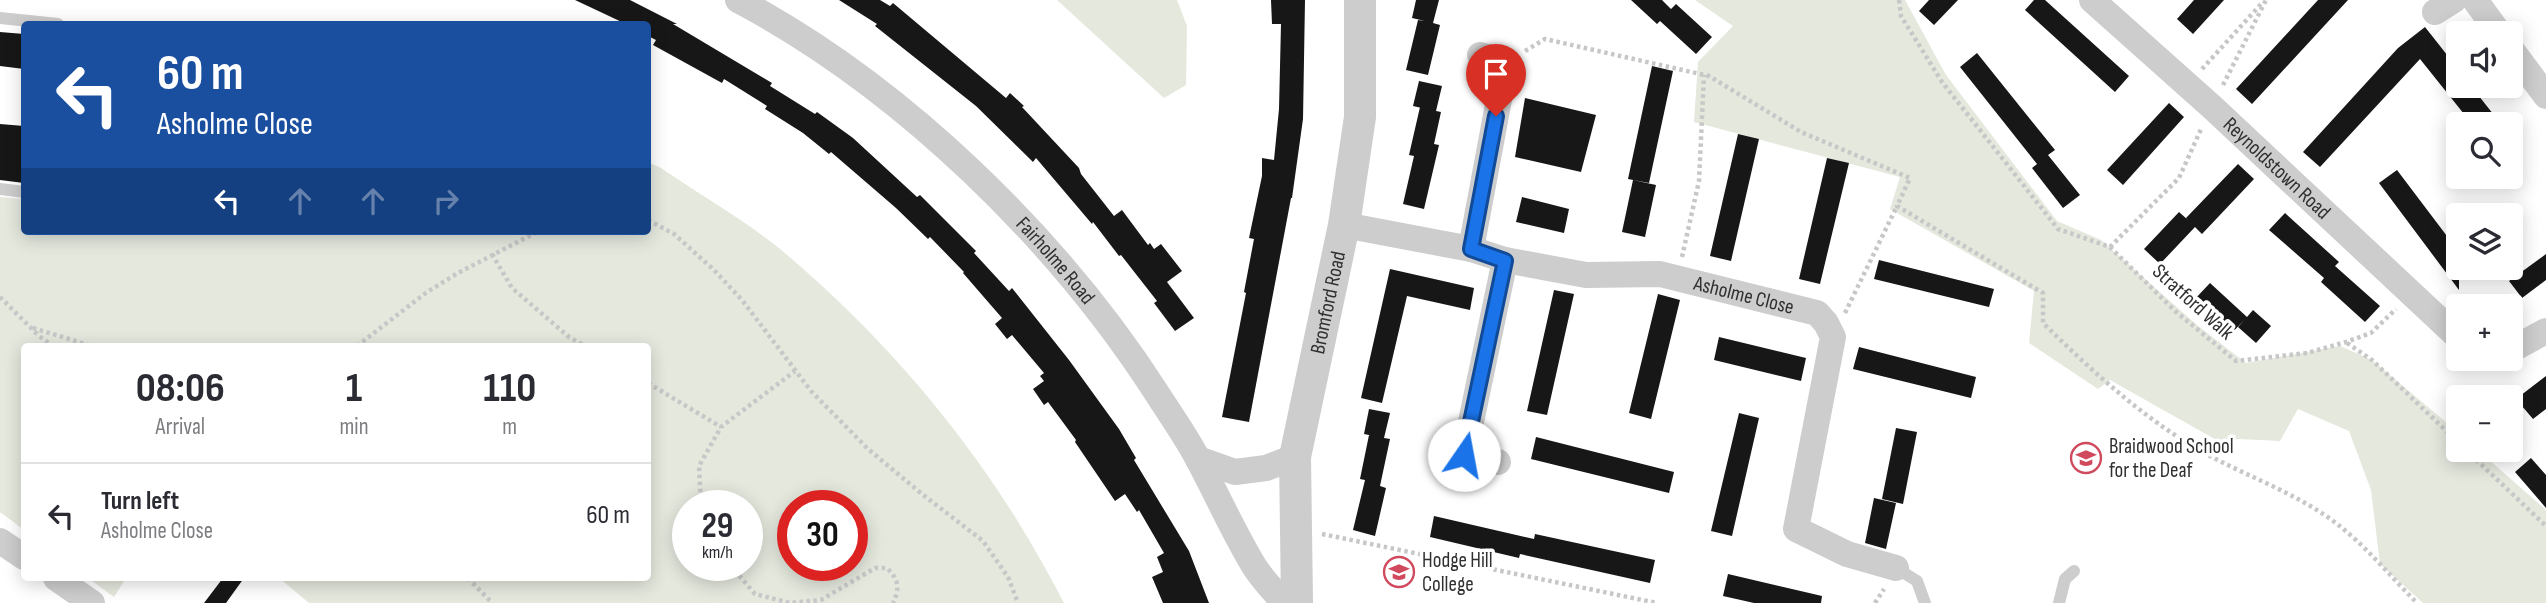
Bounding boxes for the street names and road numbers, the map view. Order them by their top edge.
street label: Reynoldstown Road [2218,112,2336,224]
street label: Fairholme Road [1011,211,1100,309]
street label: Bromford Road [1305,249,1351,356]
street label: Stratford Walk [2147,259,2239,345]
street label: Asholme Close [1690,270,1797,319]

